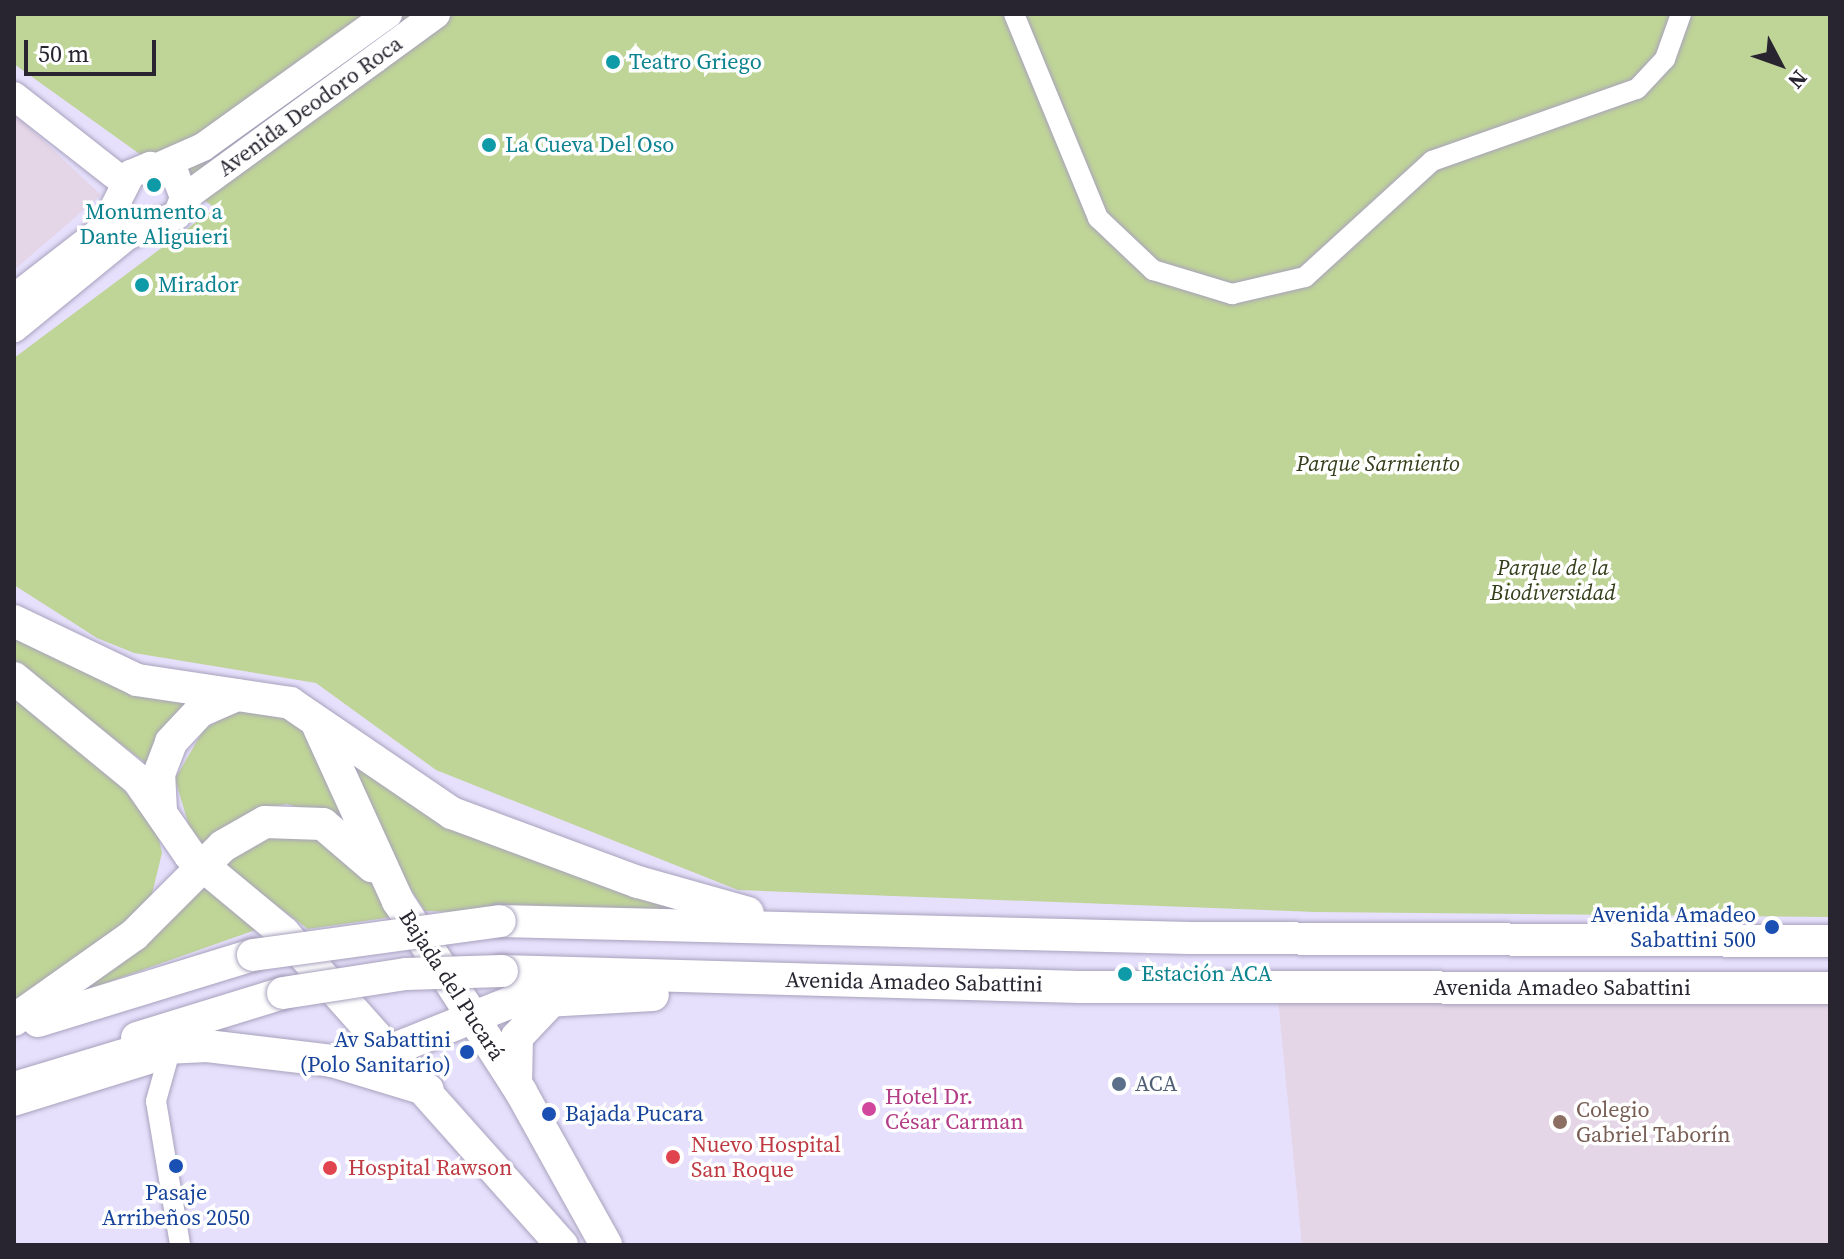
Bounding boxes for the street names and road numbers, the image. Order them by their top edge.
street label: Avenida Deodoro Roca [213,30,407,182]
street label: Bajada del Pucará [394,905,510,1065]
street label: Avenida Amadeo Sabattini [785,967,1043,997]
street label: Avenida Amadeo Sabattini [1433,975,1691,1001]

